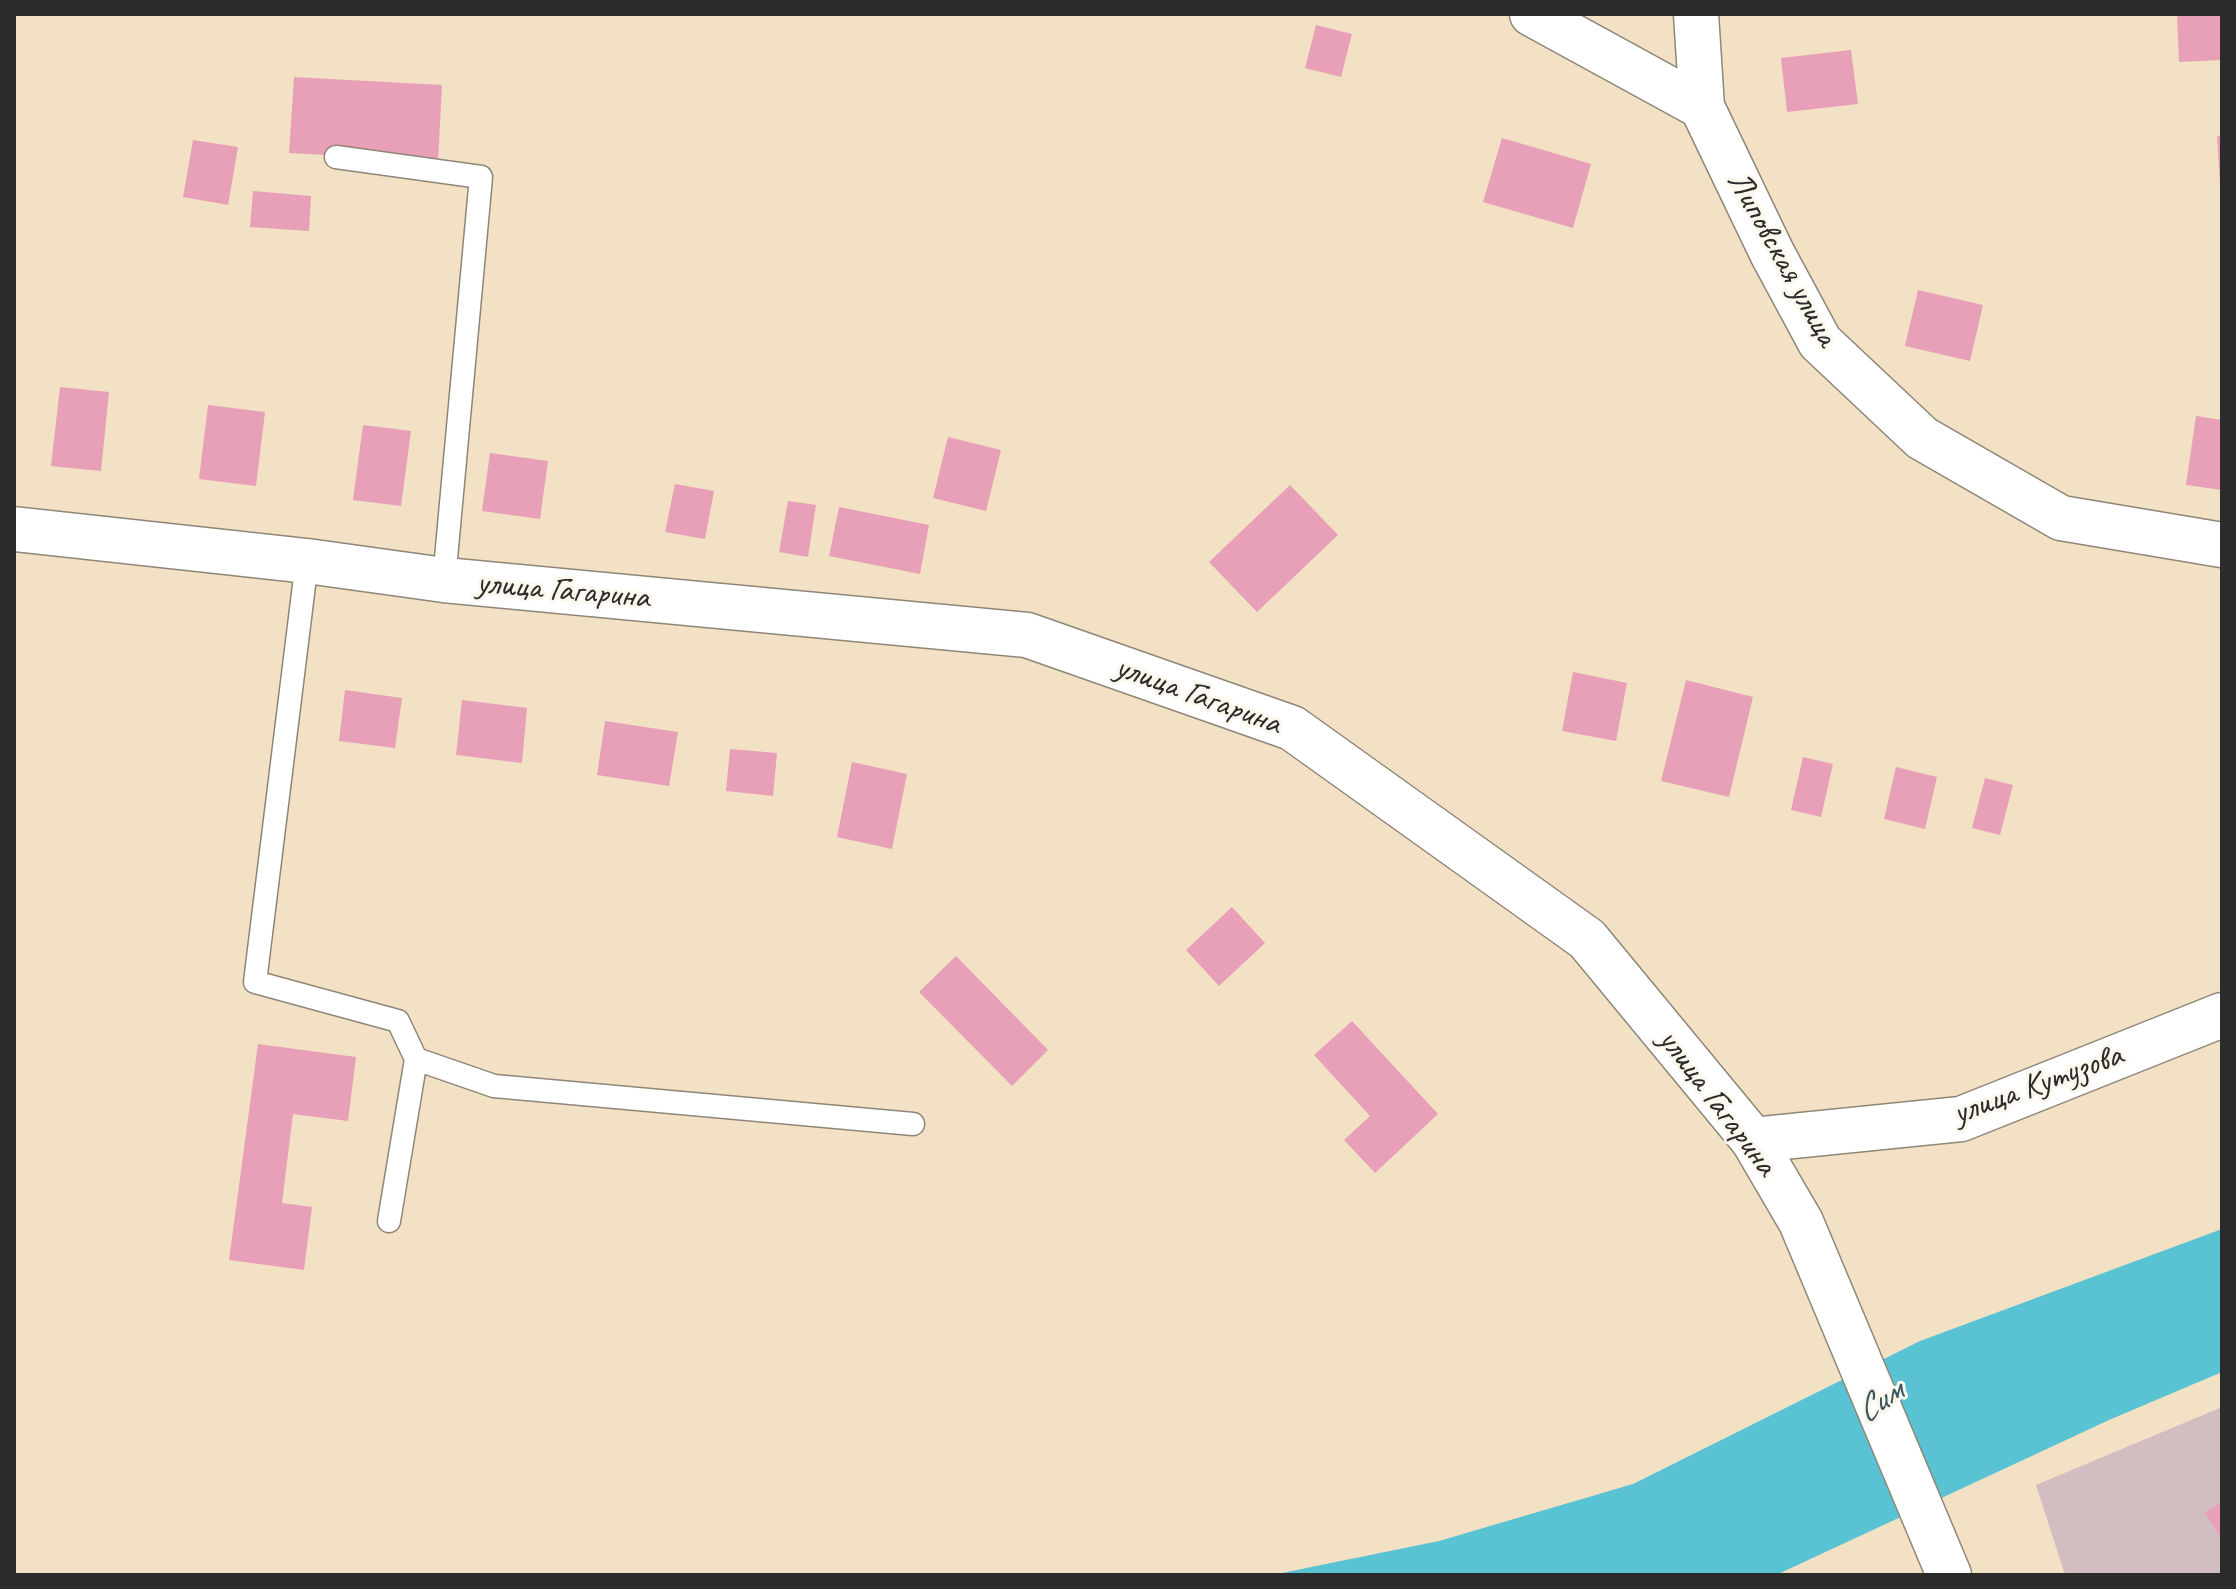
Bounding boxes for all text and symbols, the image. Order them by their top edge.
street label: Липовская улица [1717,165,1847,353]
street label: улица Гагарина [475,563,651,619]
street label: улица Гагарина [1109,647,1287,745]
street label: улица Гагарина [1648,1021,1786,1185]
street label: улица Кутузова [1948,1035,2128,1135]
water label: Сим [1848,1371,1912,1433]

